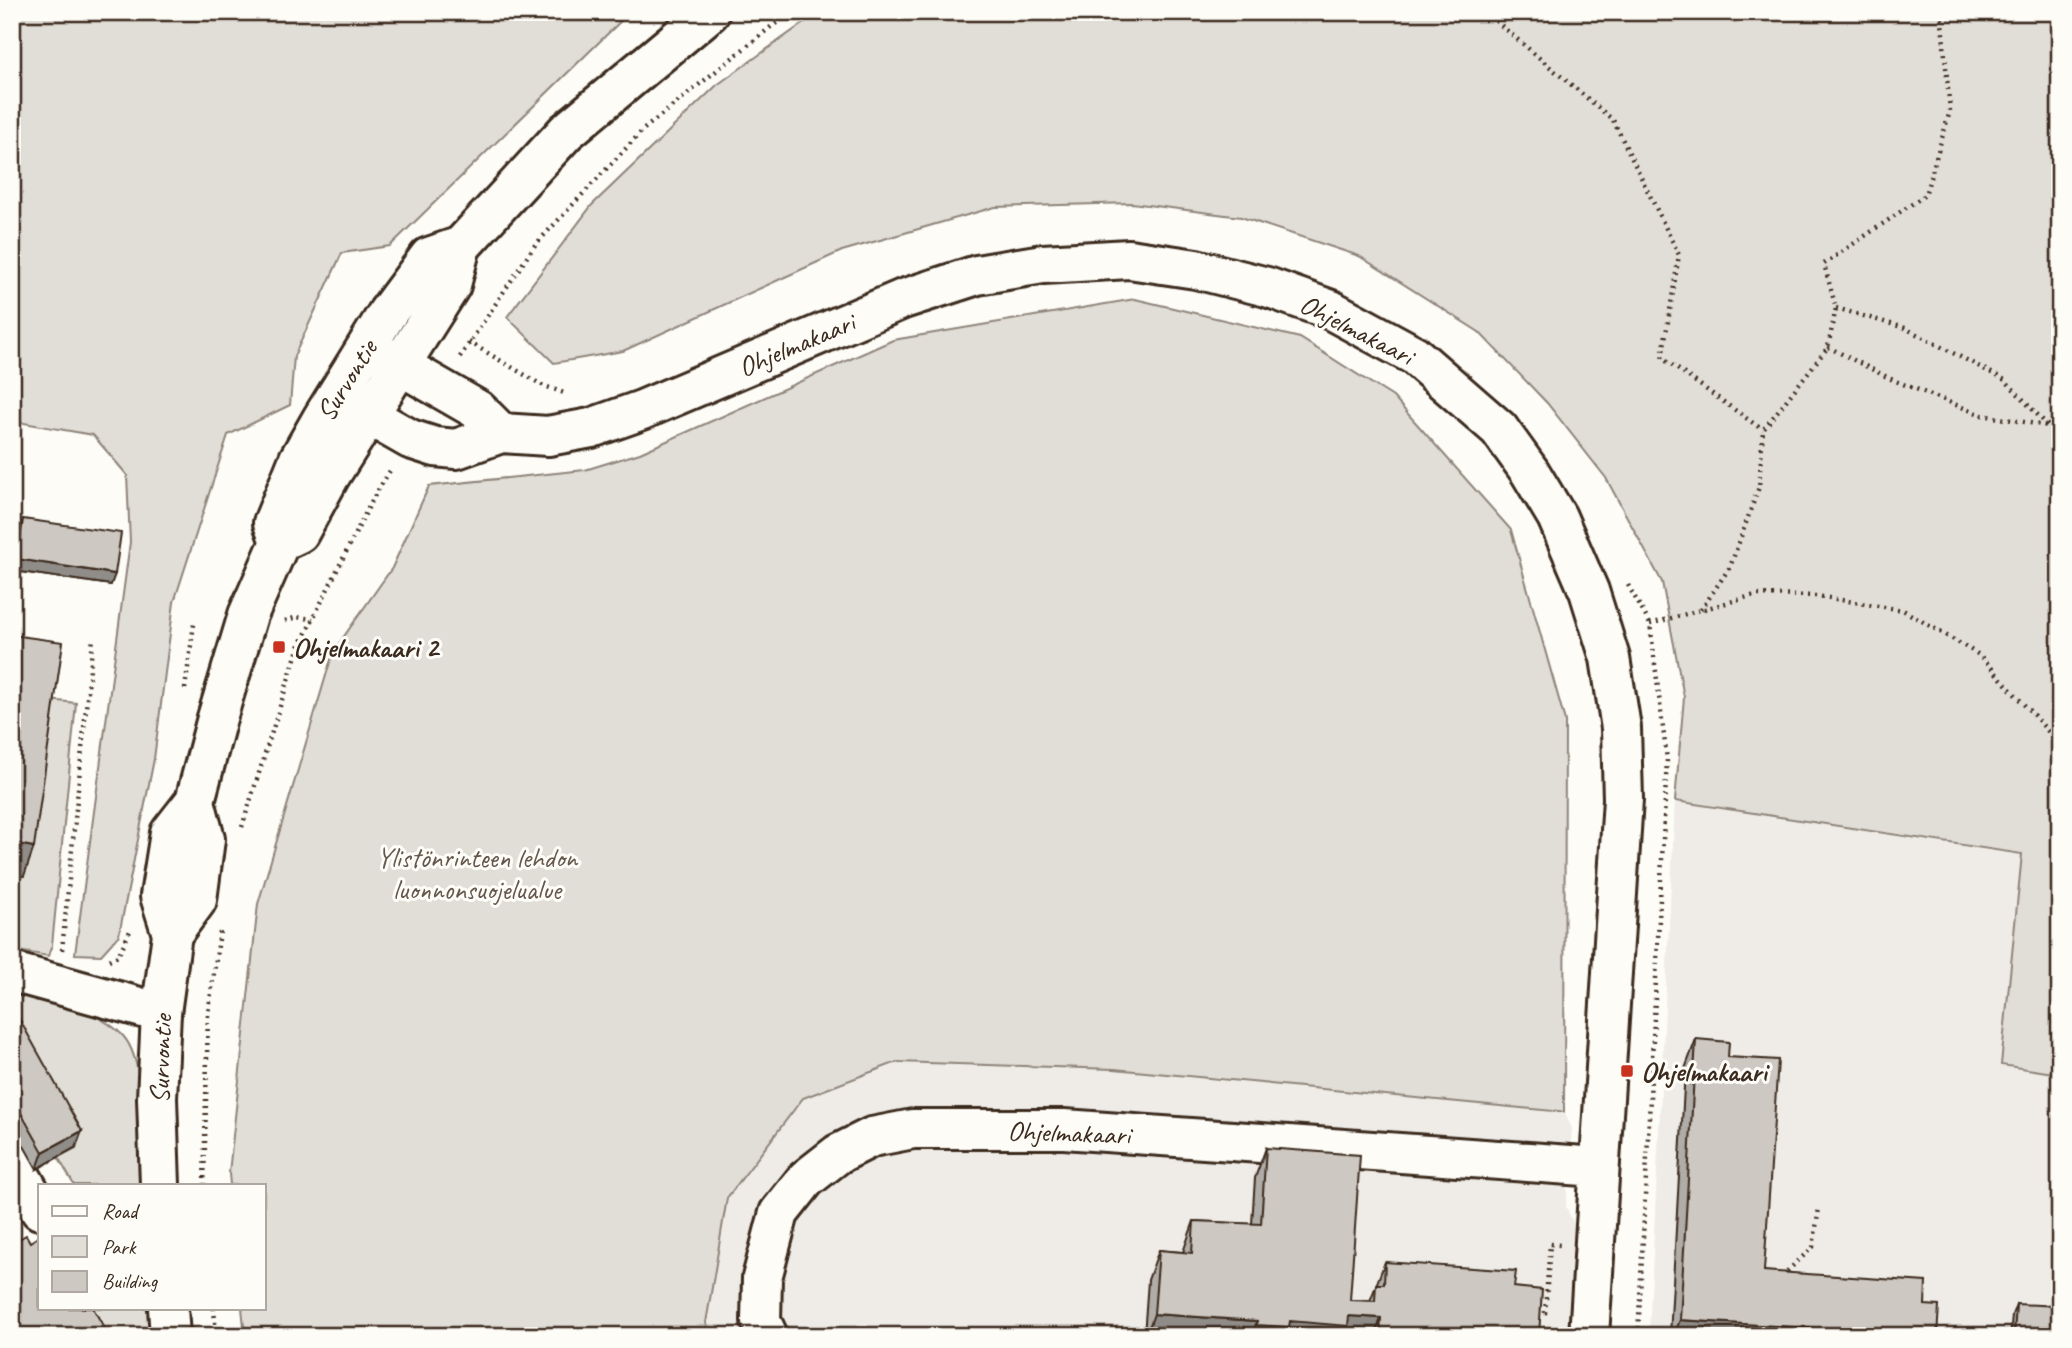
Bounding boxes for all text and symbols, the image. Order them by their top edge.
street label: Ohjelmakaari [1294,286,1423,375]
street label: Ohjelmakaari [733,303,863,385]
street label: Survontie [308,332,386,427]
place label: Ohjelmakaari 2 [293,630,440,665]
marker: Ohjelmakaari 2 [271,639,287,655]
park label: Ylistönrinteen lehdon luonnonsuojelualue [377,840,579,907]
street label: Survontie [141,1012,180,1104]
place label: Ohjelmakaari [1641,1054,1770,1089]
marker: Ohjelmakaari [1619,1063,1635,1079]
street label: Ohjelmakaari [1007,1113,1135,1152]
legend [38,1184,266,1310]
text: Road [102,1198,141,1224]
text: Park [102,1234,137,1260]
text: Building [102,1268,159,1294]

